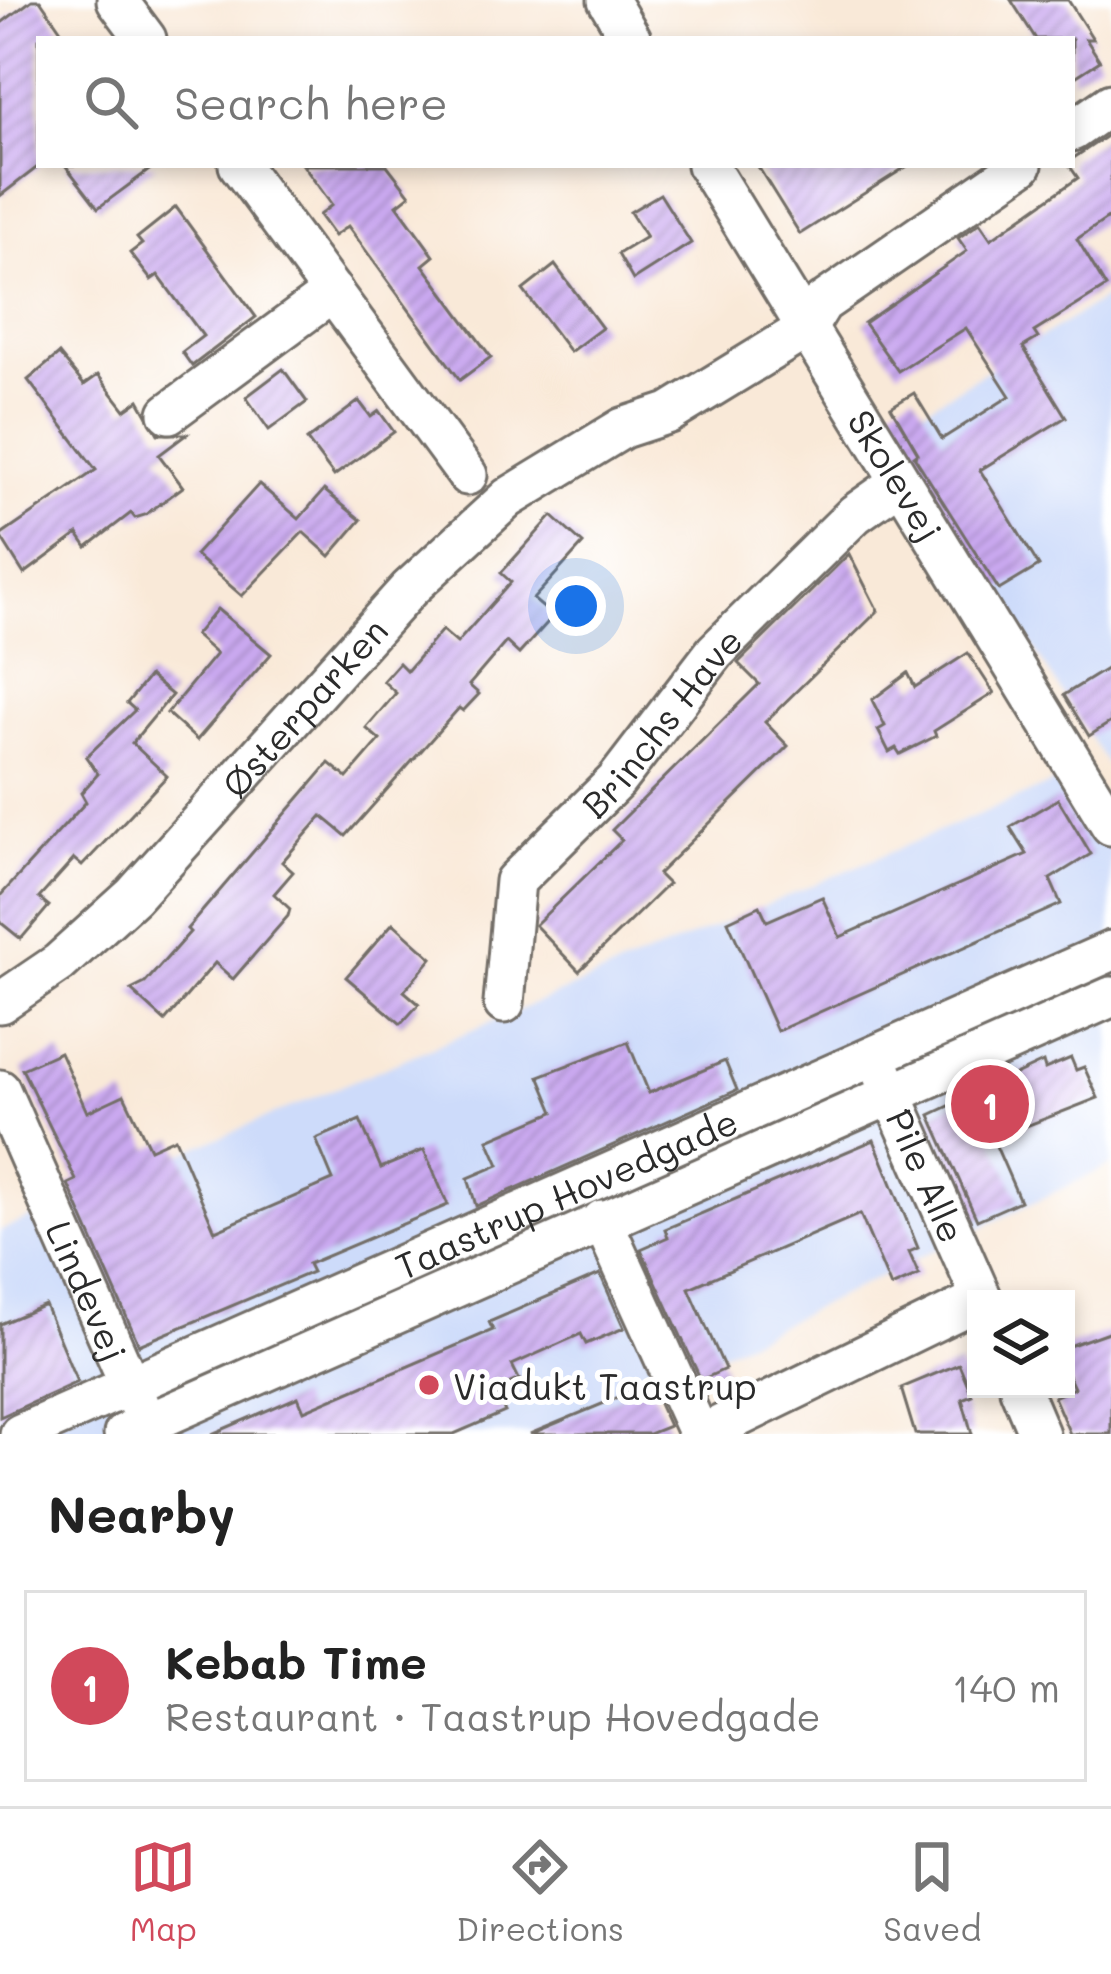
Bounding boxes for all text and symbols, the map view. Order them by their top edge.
search box [36,36,1075,168]
icon: search [78,69,144,135]
text: Search here [174,73,448,131]
street label: Skolevej [838,400,955,549]
your location [546,576,606,636]
street label: Østerparken [210,607,397,806]
street label: Brinchs Have [570,616,751,827]
pin: 1 [951,1059,1029,1149]
street label: Taastrup Hovedgade [387,1096,744,1289]
street label: Pile Alle [877,1101,977,1249]
street label: Lindevej [37,1213,140,1368]
map controls [967,1290,1075,1398]
button: layers [967,1290,1075,1398]
place label: Viadukt Taastrup [453,1362,757,1409]
marker: Viadukt Taastrup [416,1372,442,1398]
text: Nearby [48,1479,235,1546]
text: Kebab Time [165,1632,427,1690]
text: 1 [81,1661,99,1712]
text: 140 m [952,1661,1060,1712]
text: Restaurant · Taastrup Hovedgade [165,1690,821,1741]
tab: Map [130,1834,197,1949]
tab: Directions [456,1834,624,1949]
tab: Saved [883,1834,981,1949]

